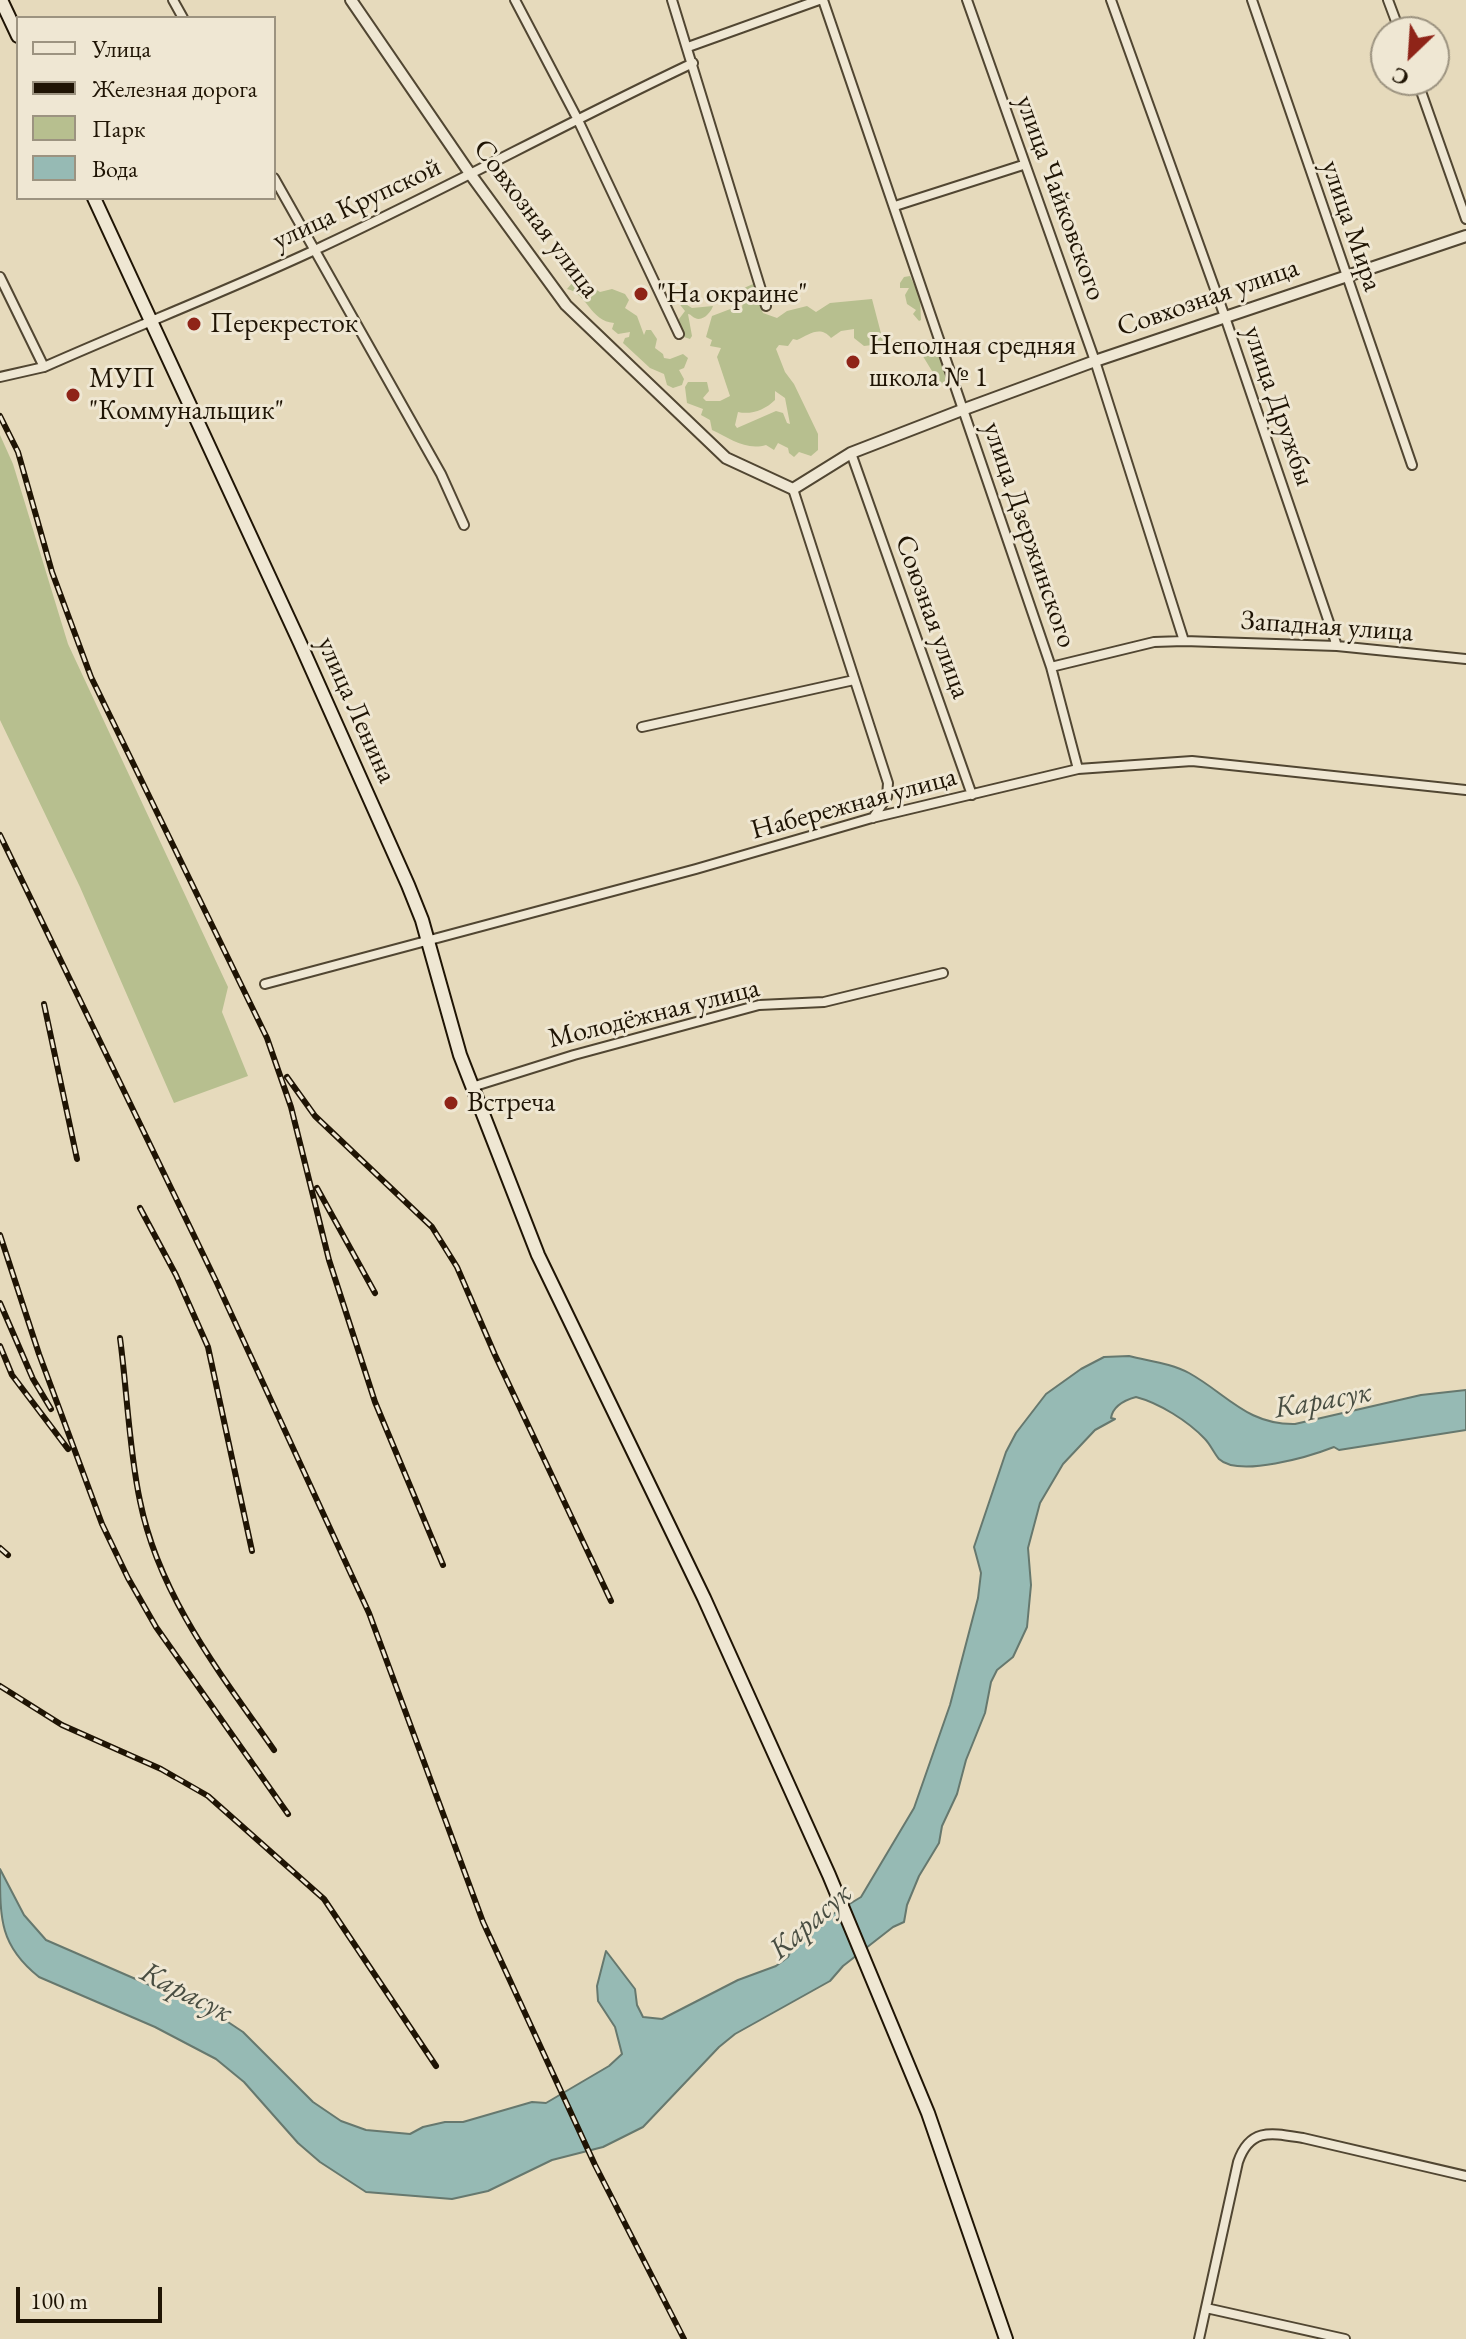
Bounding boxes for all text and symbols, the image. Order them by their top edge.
legend [16,16,276,200]
north arrow [1370,16,1450,96]
text: Улица [92,33,151,64]
text: С [1387,60,1414,93]
text: Железная дорога [92,73,257,104]
street label: улица Чайковского [1007,91,1113,305]
text: Парк [92,113,145,144]
street label: Совхозная улица [465,133,607,305]
street label: улица Крупской [267,150,447,258]
text: Вода [92,153,138,184]
street label: улица Мира [1313,156,1389,296]
street label: Совхозная улица [1113,251,1303,345]
place label: "На окраине" [657,277,808,311]
marker: "На окраине" [632,285,650,303]
place label: Перекресток [210,307,358,341]
marker: Перекресток [185,315,203,333]
street label: улица Дружбы [1235,322,1321,490]
place label: Неполная средняя школа № 1 [869,329,1076,395]
marker: Неполная средняя школа № 1 [844,353,862,371]
place label: МУП "Коммунальщик" [89,362,284,428]
marker: МУП "Коммунальщик" [64,386,82,404]
street label: улица Дзержинского [975,418,1083,652]
street label: Союзная улица [887,531,977,703]
street label: Западная улица [1240,604,1414,650]
street label: улица Ленина [309,631,403,789]
street label: Набережная улица [747,760,961,848]
street label: Молодёжная улица [545,972,763,1056]
place label: Встреча [467,1086,555,1120]
marker: Встреча [442,1094,460,1112]
water label: Карасук [1271,1375,1375,1427]
water label: Карасук [762,1876,860,1968]
water label: Карасук [134,1955,238,2031]
scale bar [20,2271,166,2321]
text: 100 m [30,2285,88,2316]

